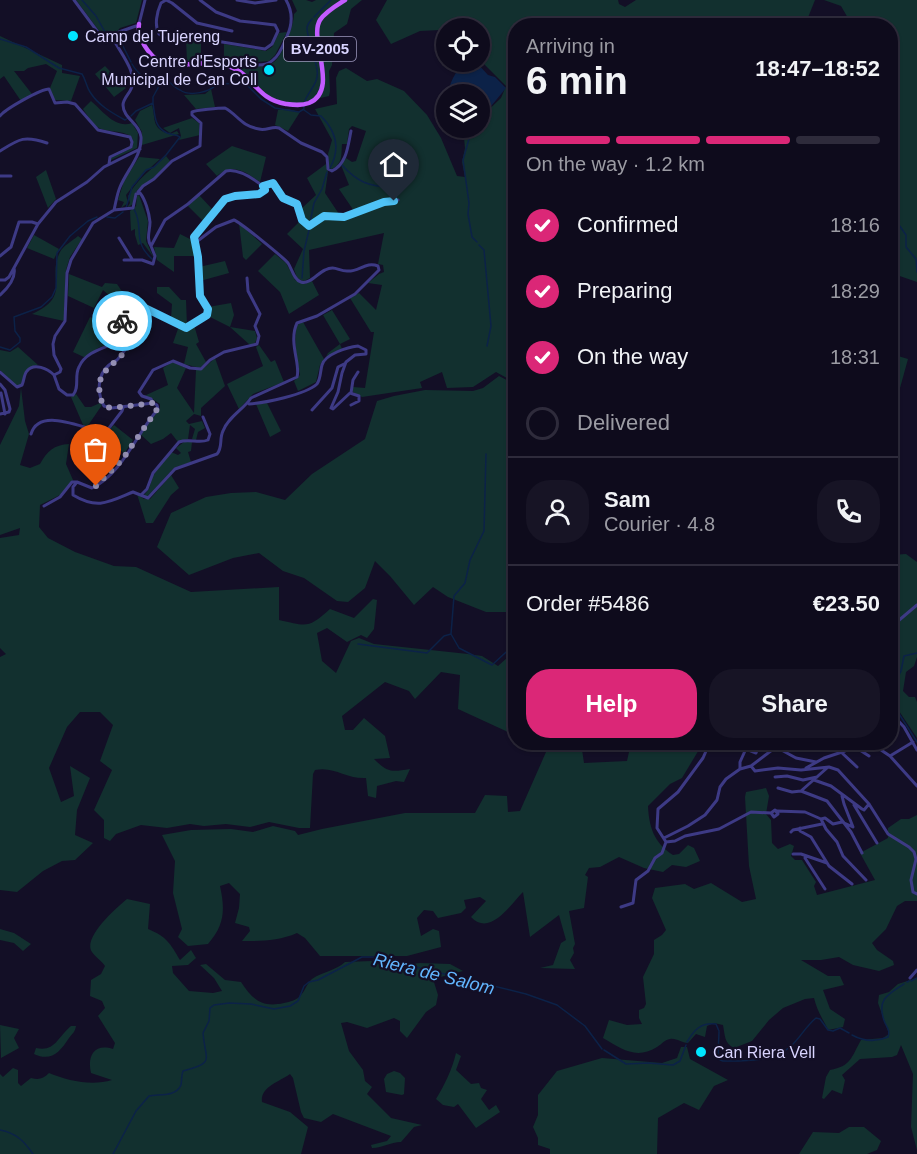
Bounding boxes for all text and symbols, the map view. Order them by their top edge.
map controls [436,18,490,138]
button: locate [436,18,490,72]
place label: Camp del Tujereng [85,28,220,45]
marker: Camp del Tujereng [66,29,80,43]
text: Arriving in [526,35,615,57]
road number: BV-2005 [284,37,356,61]
place label: Centre d'Esports Municipal de Can Coll [101,53,257,88]
text: 18:47–18:52 [755,56,880,81]
text: 6 min [526,59,628,102]
marker: Centre d'Esports Municipal de Can Coll [262,63,276,77]
button: layers [436,84,490,138]
pin [368,139,419,201]
icon: home [377,148,410,181]
text: On the way · 1.2 km [526,153,705,175]
icon: check [526,209,559,242]
text: Confirmed [577,212,678,237]
text: 18:16 [830,214,880,236]
icon: check [526,275,559,308]
text: Preparing [577,278,672,303]
text: 18:29 [830,280,880,302]
courier [92,291,152,351]
icon: bike [106,305,139,338]
icon: check [526,341,559,374]
text: On the way [577,344,688,369]
text: 18:31 [830,346,880,368]
text: Delivered [577,410,670,435]
pin [70,424,121,486]
icon: bag [79,433,112,466]
button: person [526,480,589,543]
button: phone [817,480,880,543]
text: Sam [604,487,650,512]
text: Courier · 4.8 [604,513,715,535]
text: Order #5486 [526,591,650,616]
text: €23.50 [813,591,880,616]
button: Help [526,669,697,738]
button: Share [709,669,880,738]
water label: Riera de Salom [371,949,497,999]
place label: Can Riera Vell [713,1044,815,1061]
marker: Can Riera Vell [694,1045,708,1059]

